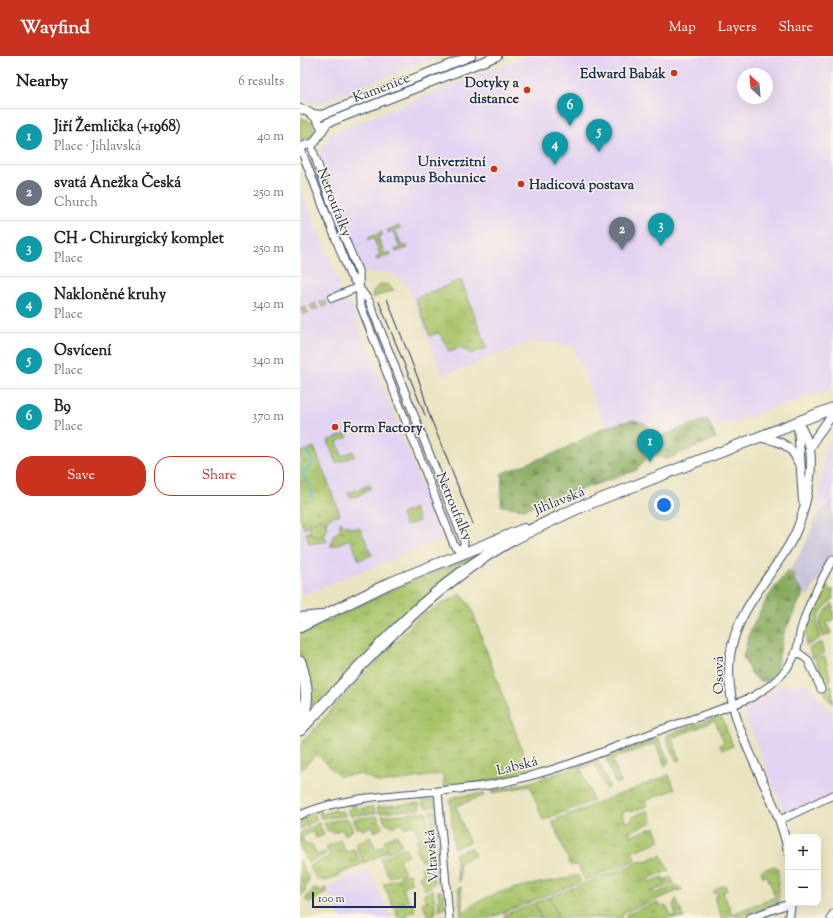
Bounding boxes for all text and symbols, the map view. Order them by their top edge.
text: Wayfind [20,15,90,42]
text: Map [669,18,696,38]
text: Layers [718,18,756,38]
text: Share [778,18,813,38]
place label: Edward Babák [580,65,666,85]
marker: Edward Babák [669,68,679,78]
north arrow [737,68,773,104]
street label: Kamenice [350,69,413,109]
text: Nearby [16,70,68,94]
text: 6 results [238,73,284,91]
place label: Dotyky a distance [465,74,520,110]
marker: Dotyky a distance [522,85,532,95]
pin: 6 [557,93,583,126]
text: Jiří Žemlička (+1968) [54,117,181,138]
pin: 5 [586,119,612,152]
text: 1 [27,128,31,146]
text: 40 m [257,128,284,146]
pin: 4 [542,132,568,165]
text: Place · Jihlavská [54,138,141,156]
place label: Univerzitní kampus Bohunice [378,153,486,189]
marker: Univerzitní kampus Bohunice [489,164,499,174]
street label: Netroufalky [311,165,356,240]
text: svatá Anežka Česká [54,173,181,194]
place label: Hadicová postava [529,176,635,196]
marker: Hadicová postava [516,179,526,189]
text: 2 [26,184,32,202]
text: 250 m [253,184,284,202]
text: Church [54,194,98,212]
pin: 3 [648,213,674,246]
pin: 2 [609,217,635,250]
text: CH - Chirurgický komplet [54,229,224,250]
text: 3 [26,240,32,258]
text: 250 m [253,240,284,258]
text: Place [54,250,83,268]
text: Nakloněné kruhy [54,285,166,306]
text: 4 [26,296,32,314]
text: 340 m [252,296,284,314]
text: Place [54,306,83,324]
text: Osvícení [54,341,112,362]
text: 5 [27,352,31,370]
text: 340 m [252,352,284,370]
text: Place [54,362,83,380]
text: B9 [54,397,71,418]
text: 6 [26,408,32,426]
text: 370 m [252,408,284,426]
text: Place [54,418,83,436]
place label: Form Factory [343,419,423,439]
marker: Form Factory [330,422,340,432]
pin: 1 [637,429,663,462]
button: Save [16,456,146,496]
button: Share [154,456,284,496]
street label: Netroufalky [430,469,477,544]
street label: Jihlavská [530,482,589,521]
your location [654,495,674,515]
street label: Osová [710,655,730,694]
street label: Labská [495,752,541,782]
street label: Vltavská [421,828,445,883]
map controls [785,834,821,906]
button: + [785,834,821,870]
button: − [785,870,821,906]
scale bar [312,890,416,909]
text: 100 m [318,891,345,907]

